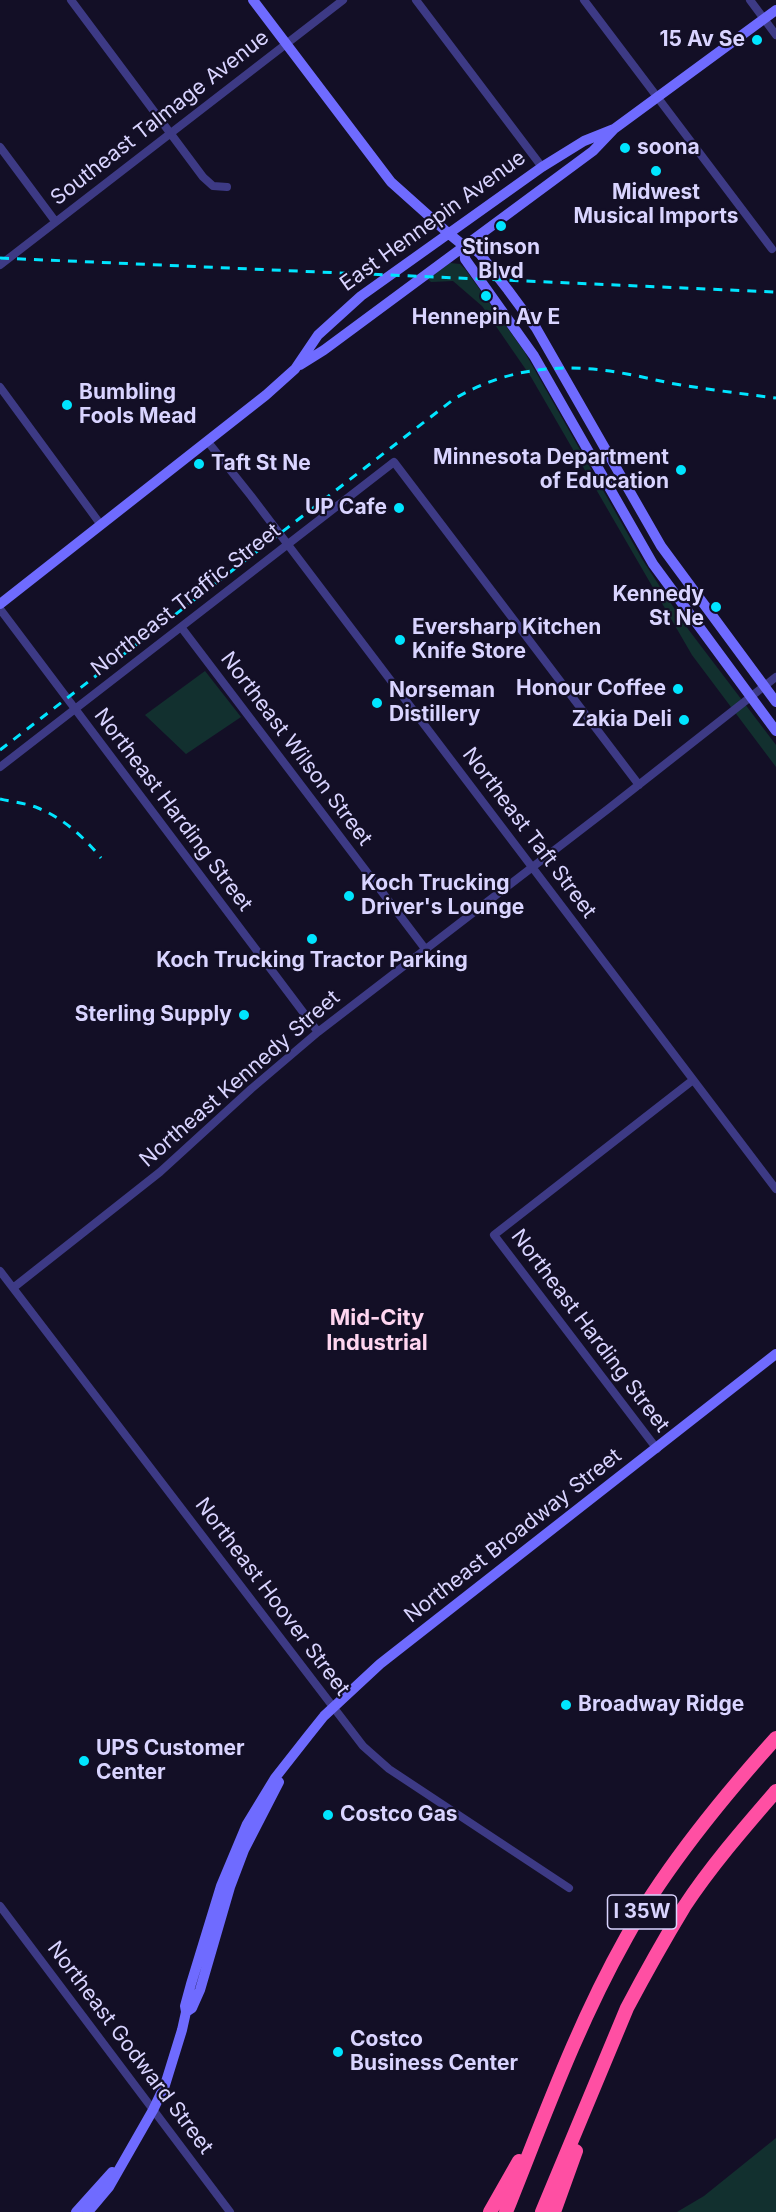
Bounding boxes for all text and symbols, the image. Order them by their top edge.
street label: Southeast Talmage Avenue [46,25,274,211]
place label: 15 Av Se [659,27,745,53]
marker: 15 Av Se [750,33,764,47]
place label: soona [637,135,700,161]
marker: soona [618,141,632,155]
street label: East Hennepin Avenue [335,145,531,297]
marker: Midwest Musical Imports [649,164,663,178]
place label: Midwest Musical Imports [574,180,738,230]
marker: Stinson Blvd [494,219,508,233]
place label: Stinson Blvd [462,235,540,285]
marker: Hennepin Av E [479,289,493,303]
place label: Hennepin Av E [412,305,560,331]
place label: Bumbling Fools Mead [79,380,197,430]
marker: Bumbling Fools Mead [60,398,74,412]
place label: Minnesota Department of Education [433,445,669,495]
place label: Taft St Ne [211,451,311,477]
marker: Taft St Ne [192,457,206,471]
marker: Minnesota Department of Education [674,463,688,477]
place label: UP Cafe [305,495,387,521]
marker: UP Cafe [392,501,406,515]
street label: Northeast Traffic Street [86,518,286,682]
place label: Kennedy St Ne [612,582,704,632]
marker: Kennedy St Ne [709,600,723,614]
place label: Eversharp Kitchen Knife Store [412,615,601,665]
marker: Eversharp Kitchen Knife Store [393,633,407,647]
street label: Northeast Wilson Street [215,647,377,851]
place label: Honour Coffee [516,676,666,702]
place label: Norseman Distillery [389,678,495,728]
marker: Honour Coffee [671,682,685,696]
marker: Norseman Distillery [370,696,384,710]
street label: Northeast Harding Street [88,704,258,916]
place label: Zakia Deli [572,707,672,733]
marker: Zakia Deli [677,713,691,727]
street label: Northeast Taft Street [457,743,601,923]
place label: Koch Trucking Driver's Lounge [361,871,524,921]
marker: Koch Trucking Driver's Lounge [342,889,356,903]
marker: Koch Trucking Tractor Parking [305,932,319,946]
place label: Koch Trucking Tractor Parking [156,948,468,974]
street label: Northeast Kennedy Street [135,985,345,1173]
place label: Sterling Supply [75,1002,232,1028]
marker: Sterling Supply [237,1008,251,1022]
street label: Northeast Harding Street [505,1225,675,1437]
district label: Mid-City Industrial [326,1305,428,1356]
street label: Northeast Broadway Street [399,1443,627,1629]
street label: Northeast Hoover Street [189,1493,355,1701]
place label: Broadway Ridge [578,1692,744,1718]
marker: Broadway Ridge [559,1698,573,1712]
place label: UPS Customer Center [96,1736,245,1786]
marker: UPS Customer Center [77,1754,91,1768]
place label: Costco Gas [340,1802,458,1828]
marker: Costco Gas [321,1808,335,1822]
road number: I 35W [608,1895,676,1929]
street label: Northeast Godward Street [42,1937,218,2159]
place label: Costco Business Center [350,2027,518,2077]
marker: Costco Business Center [331,2045,345,2059]

